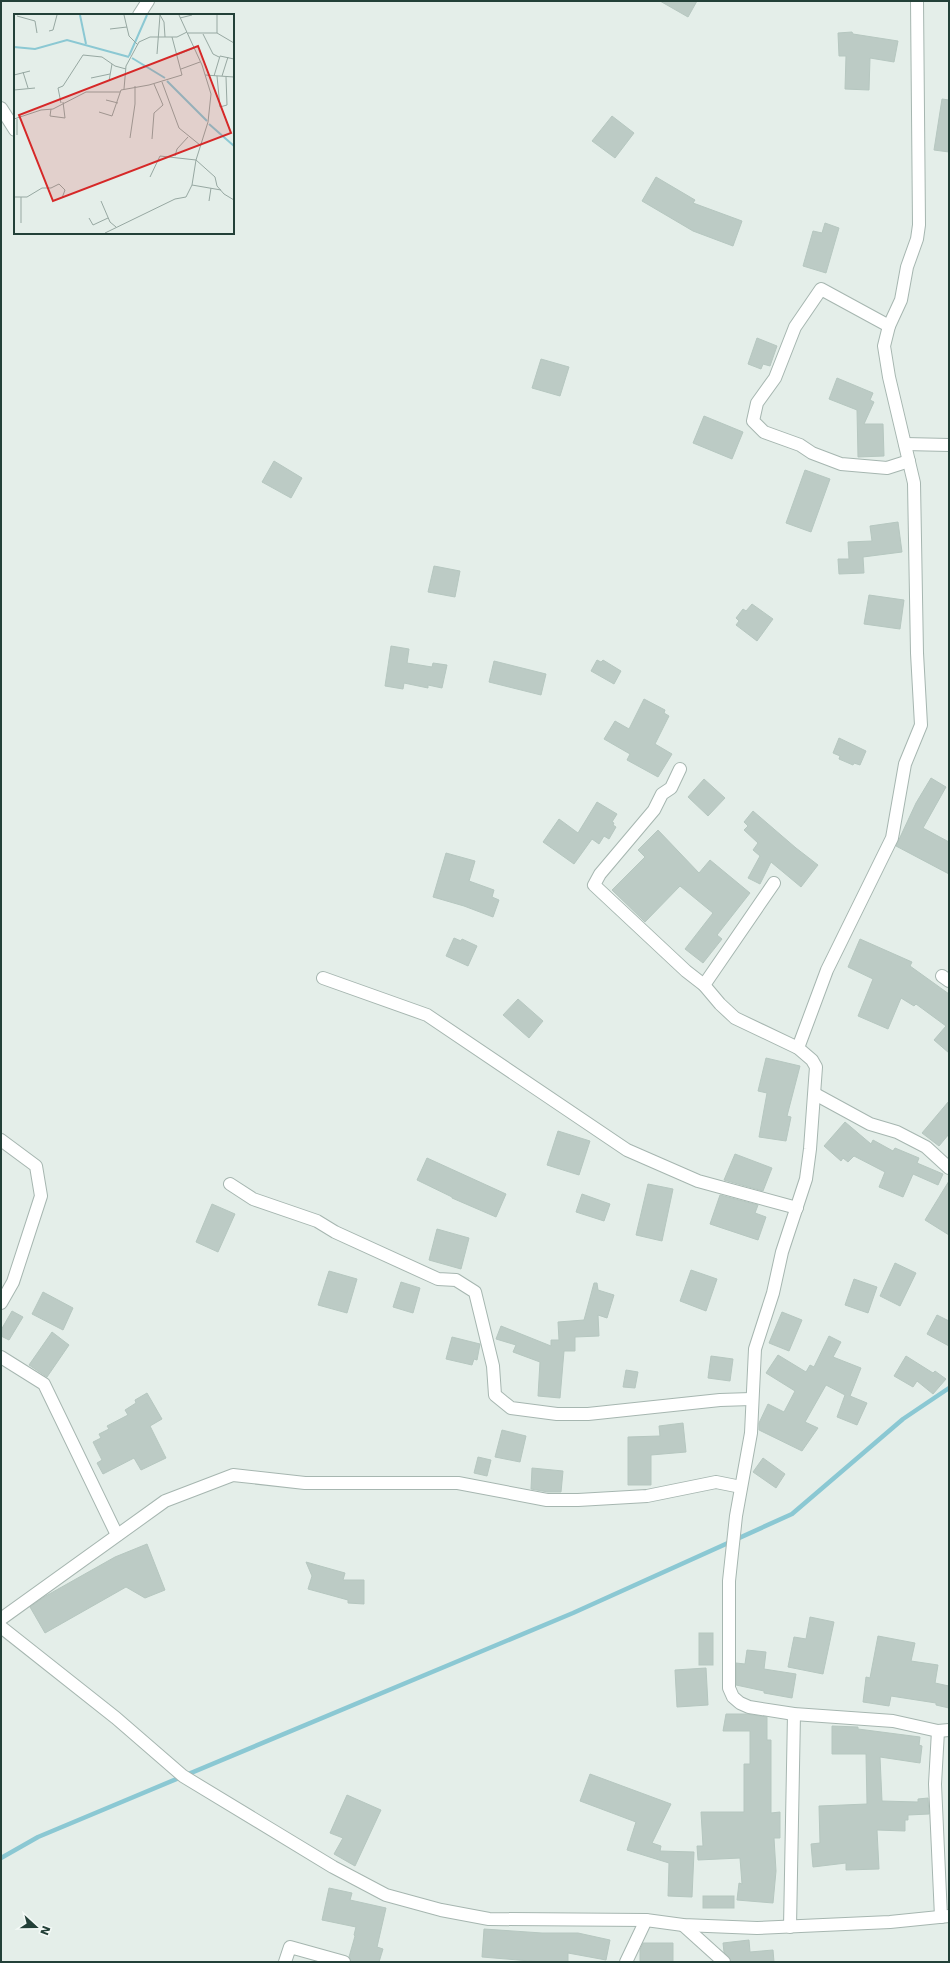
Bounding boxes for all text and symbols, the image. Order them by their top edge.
inset map [14,14,234,234]
north arrow [16,1907,56,1947]
text: N [37,1924,53,1937]

